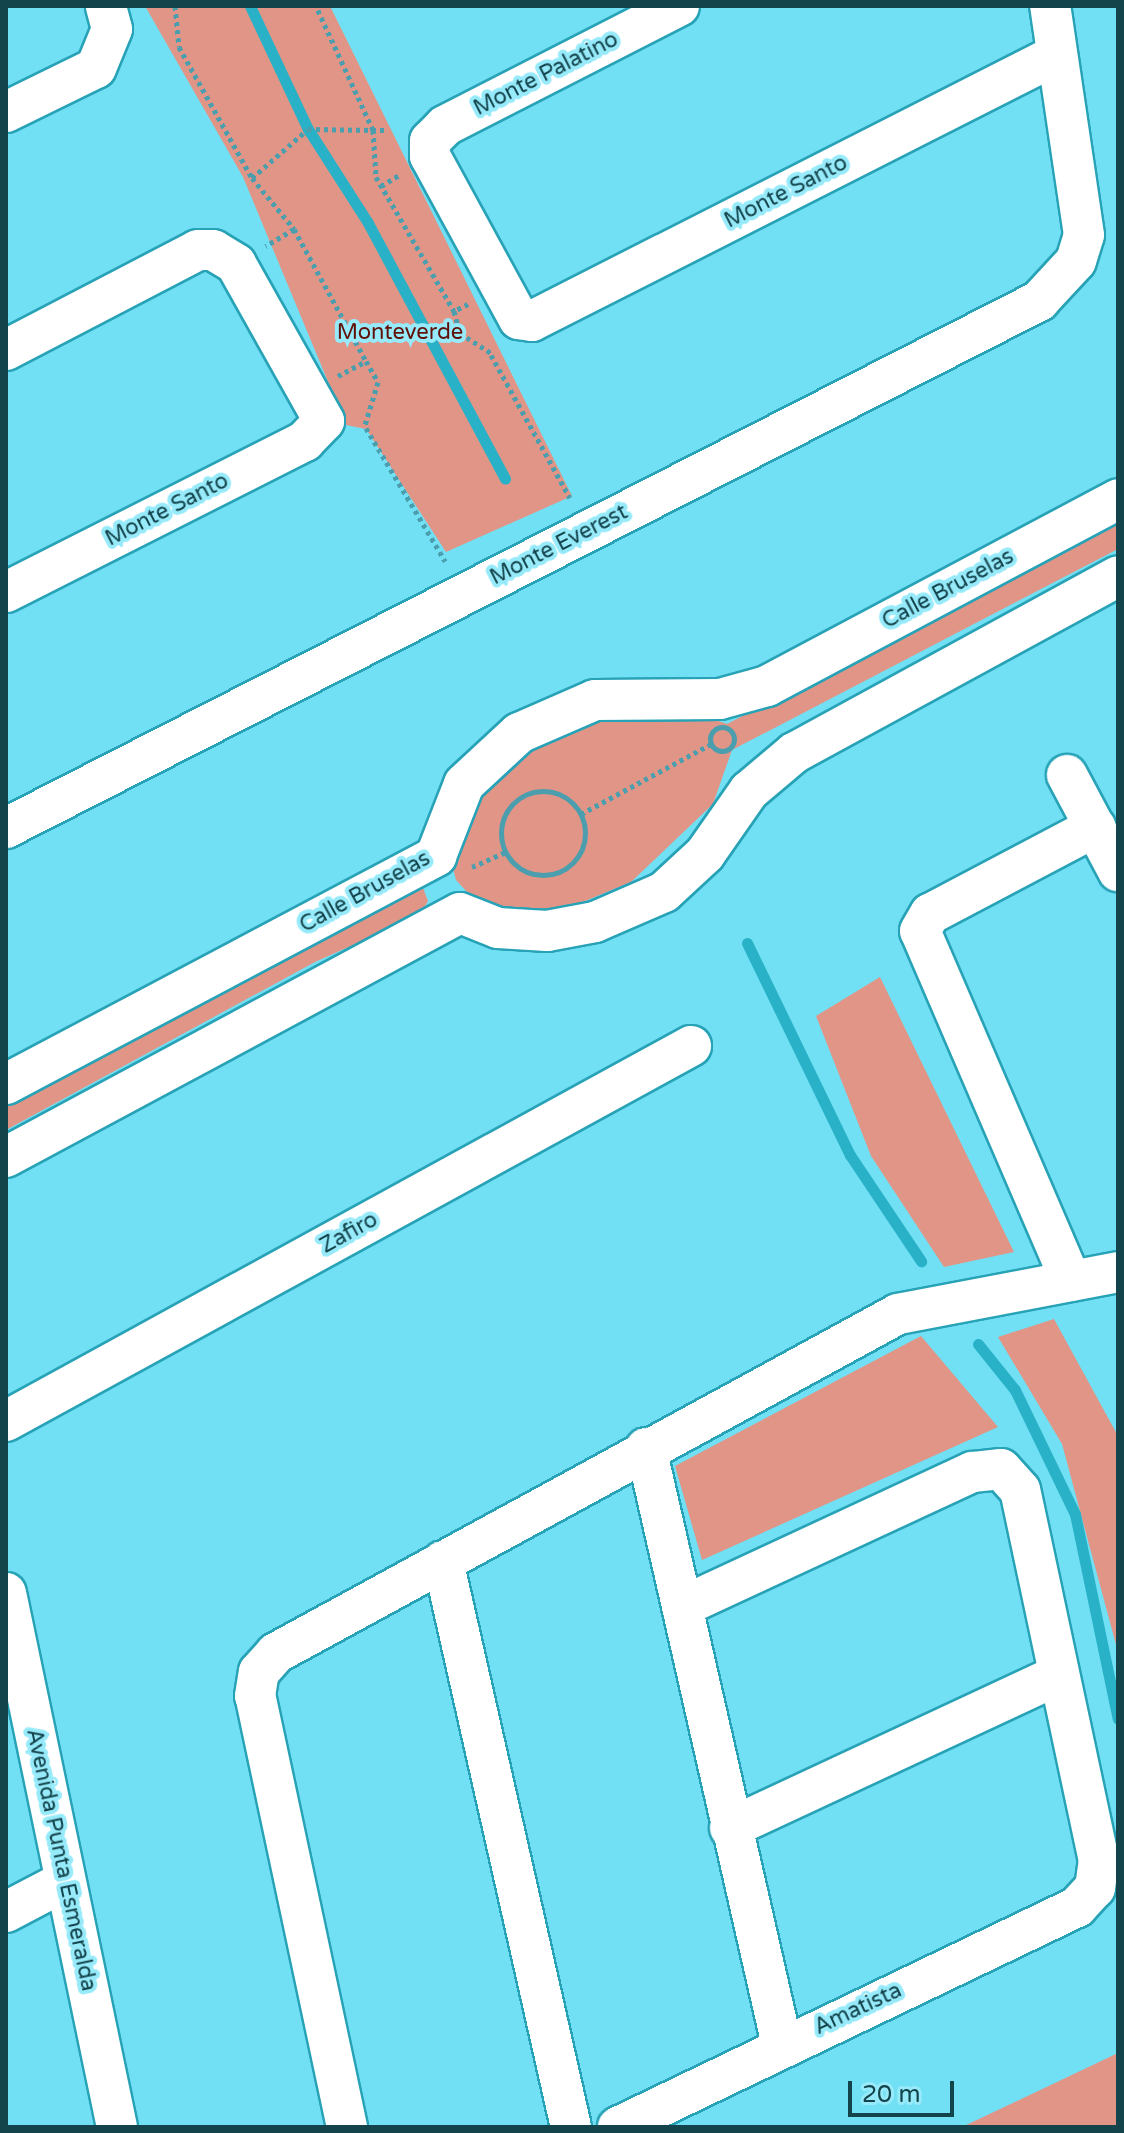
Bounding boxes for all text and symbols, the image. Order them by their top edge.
street label: Monte Palatino [469,26,623,122]
street label: Monte Santo [720,150,852,234]
park label: Monteverde [337,320,463,346]
street label: Monte Santo [101,468,233,552]
street label: Monte Everest [486,499,632,591]
street label: Calle Bruselas [878,543,1018,635]
street label: Calle Bruselas [295,845,435,939]
street label: Zafiro [316,1207,382,1259]
street label: Avenida Punta Esmeralda [20,1726,102,1994]
street label: Amatista [810,1977,906,2041]
scale bar [852,2065,958,2115]
text: 20 m [862,2080,920,2109]

